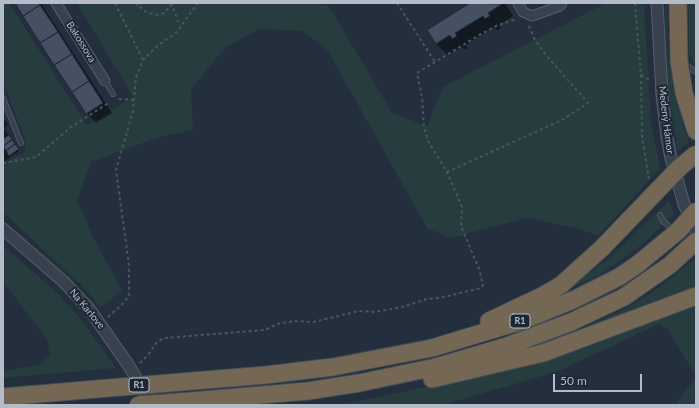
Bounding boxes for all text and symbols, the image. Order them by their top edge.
street label: Bakossova [64,19,98,65]
street label: Medený Hámor [656,85,676,155]
street label: Na Karlove [67,287,107,331]
road number: R1 [510,314,530,328]
scale bar [555,366,644,392]
text: 50 m [560,373,587,388]
road number: R1 [129,378,149,392]

